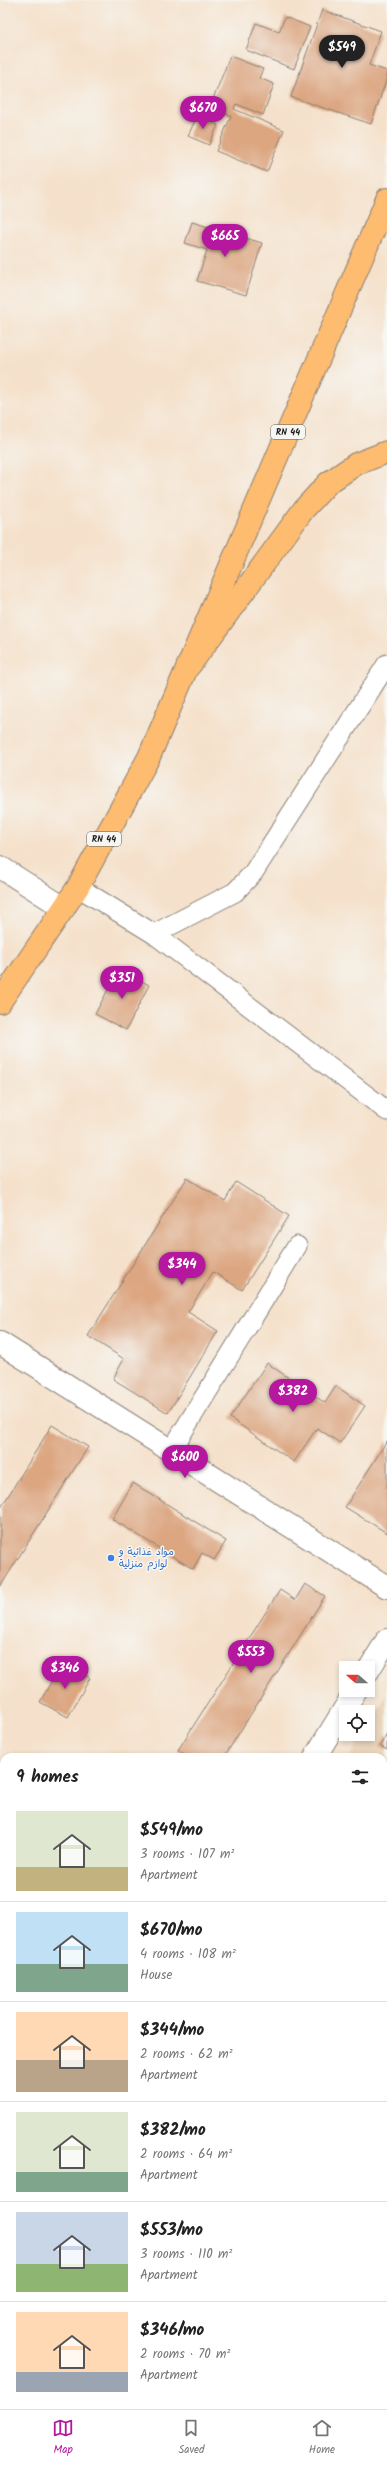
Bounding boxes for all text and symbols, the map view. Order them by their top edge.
pin: $549 [318,35,366,69]
text: $549 [328,37,356,58]
pin: $670 [179,96,227,130]
text: $670 [189,98,217,119]
pin: $665 [201,224,249,258]
text: $665 [211,226,239,247]
road number: RN 44 [271,425,305,439]
road number: RN 44 [87,832,121,846]
pin: $351 [98,966,146,1000]
text: $351 [109,968,135,989]
pin: $344 [158,1252,206,1286]
text: $344 [168,1254,196,1275]
pin: $382 [269,1379,317,1413]
text: $382 [278,1381,308,1402]
pin: $600 [161,1445,209,1479]
text: $600 [171,1447,199,1468]
place label: مواد غذائية و لوازم منزلية [118,1544,174,1572]
marker: مواد غذائية و لوازم منزلية [106,1553,116,1563]
pin: $553 [227,1640,275,1674]
text: $553 [237,1642,265,1663]
pin: $346 [41,1656,89,1690]
text: $346 [51,1658,79,1679]
north arrow [339,1661,375,1697]
map controls [339,1661,375,1741]
button: locate [339,1705,375,1741]
text: 9 homes [16,1764,79,1791]
icon: filters [349,1766,371,1788]
text: $549/mo [140,1817,203,1844]
icon: home [48,1827,96,1875]
text: 3 rooms · 107 m² [140,1844,234,1865]
text: Apartment [140,1865,198,1886]
text: $670/mo [140,1917,203,1944]
icon: home [48,1928,96,1976]
text: 4 rooms · 108 m² [140,1944,236,1965]
text: House [140,1965,172,1986]
text: $344/mo [140,2017,204,2044]
icon: home [48,2028,96,2076]
text: 2 rooms · 62 m² [140,2044,233,2065]
text: Apartment [140,2065,198,2086]
text: $382/mo [140,2117,206,2144]
icon: home [48,2128,96,2176]
text: 2 rooms · 64 m² [140,2144,232,2165]
text: Apartment [140,2165,198,2186]
text: $553/mo [140,2217,203,2244]
icon: home [48,2228,96,2276]
text: 3 rooms · 110 m² [140,2244,232,2265]
text: Apartment [140,2265,198,2286]
text: $346/mo [140,2317,204,2344]
icon: home [48,2328,96,2376]
text: 2 rooms · 70 m² [140,2344,230,2365]
text: Apartment [140,2365,198,2386]
tab: Map [52,2417,74,2459]
tab: Saved [178,2417,205,2459]
tab: Home [309,2417,335,2459]

